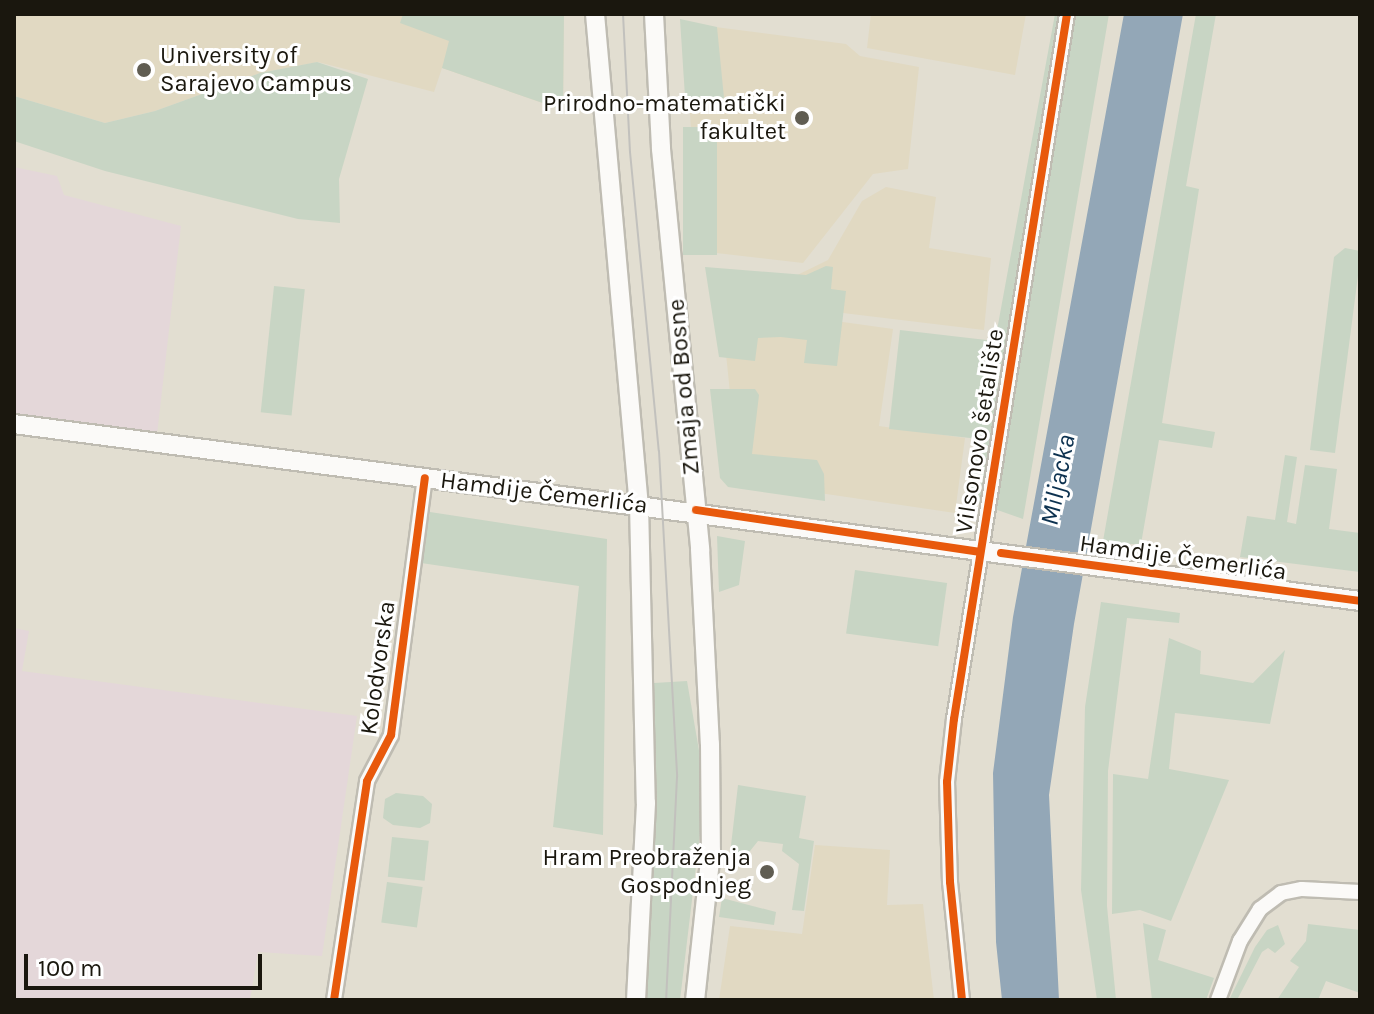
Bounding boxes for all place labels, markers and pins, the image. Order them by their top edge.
place label: University of Sarajevo Campus [160,42,352,98]
marker: University of Sarajevo Campus [135,61,153,79]
place label: Prirodno-matematički fakultet [543,90,786,146]
marker: Prirodno-matematički fakultet [793,109,811,127]
place label: Hram Preobraženja Gospodnjeg [542,844,751,900]
marker: Hram Preobraženja Gospodnjeg [758,863,776,881]

